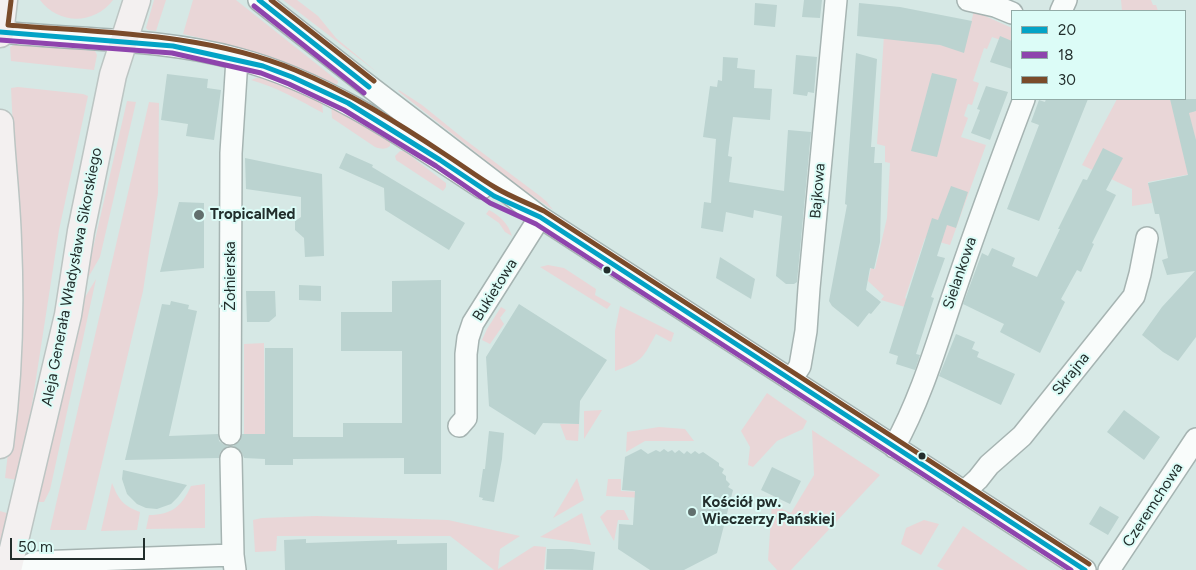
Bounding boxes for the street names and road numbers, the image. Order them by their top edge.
street label: Aleja Generała Władysława Sikorskiego [38,146,106,408]
street label: Bajkowa [807,162,829,220]
street label: Sielankowa [939,235,981,311]
street label: Żołnierska [222,241,240,311]
street label: Bukietowa [469,256,521,324]
street label: Skrajna [1049,349,1093,399]
street label: Czeremchowa [1119,460,1187,550]

